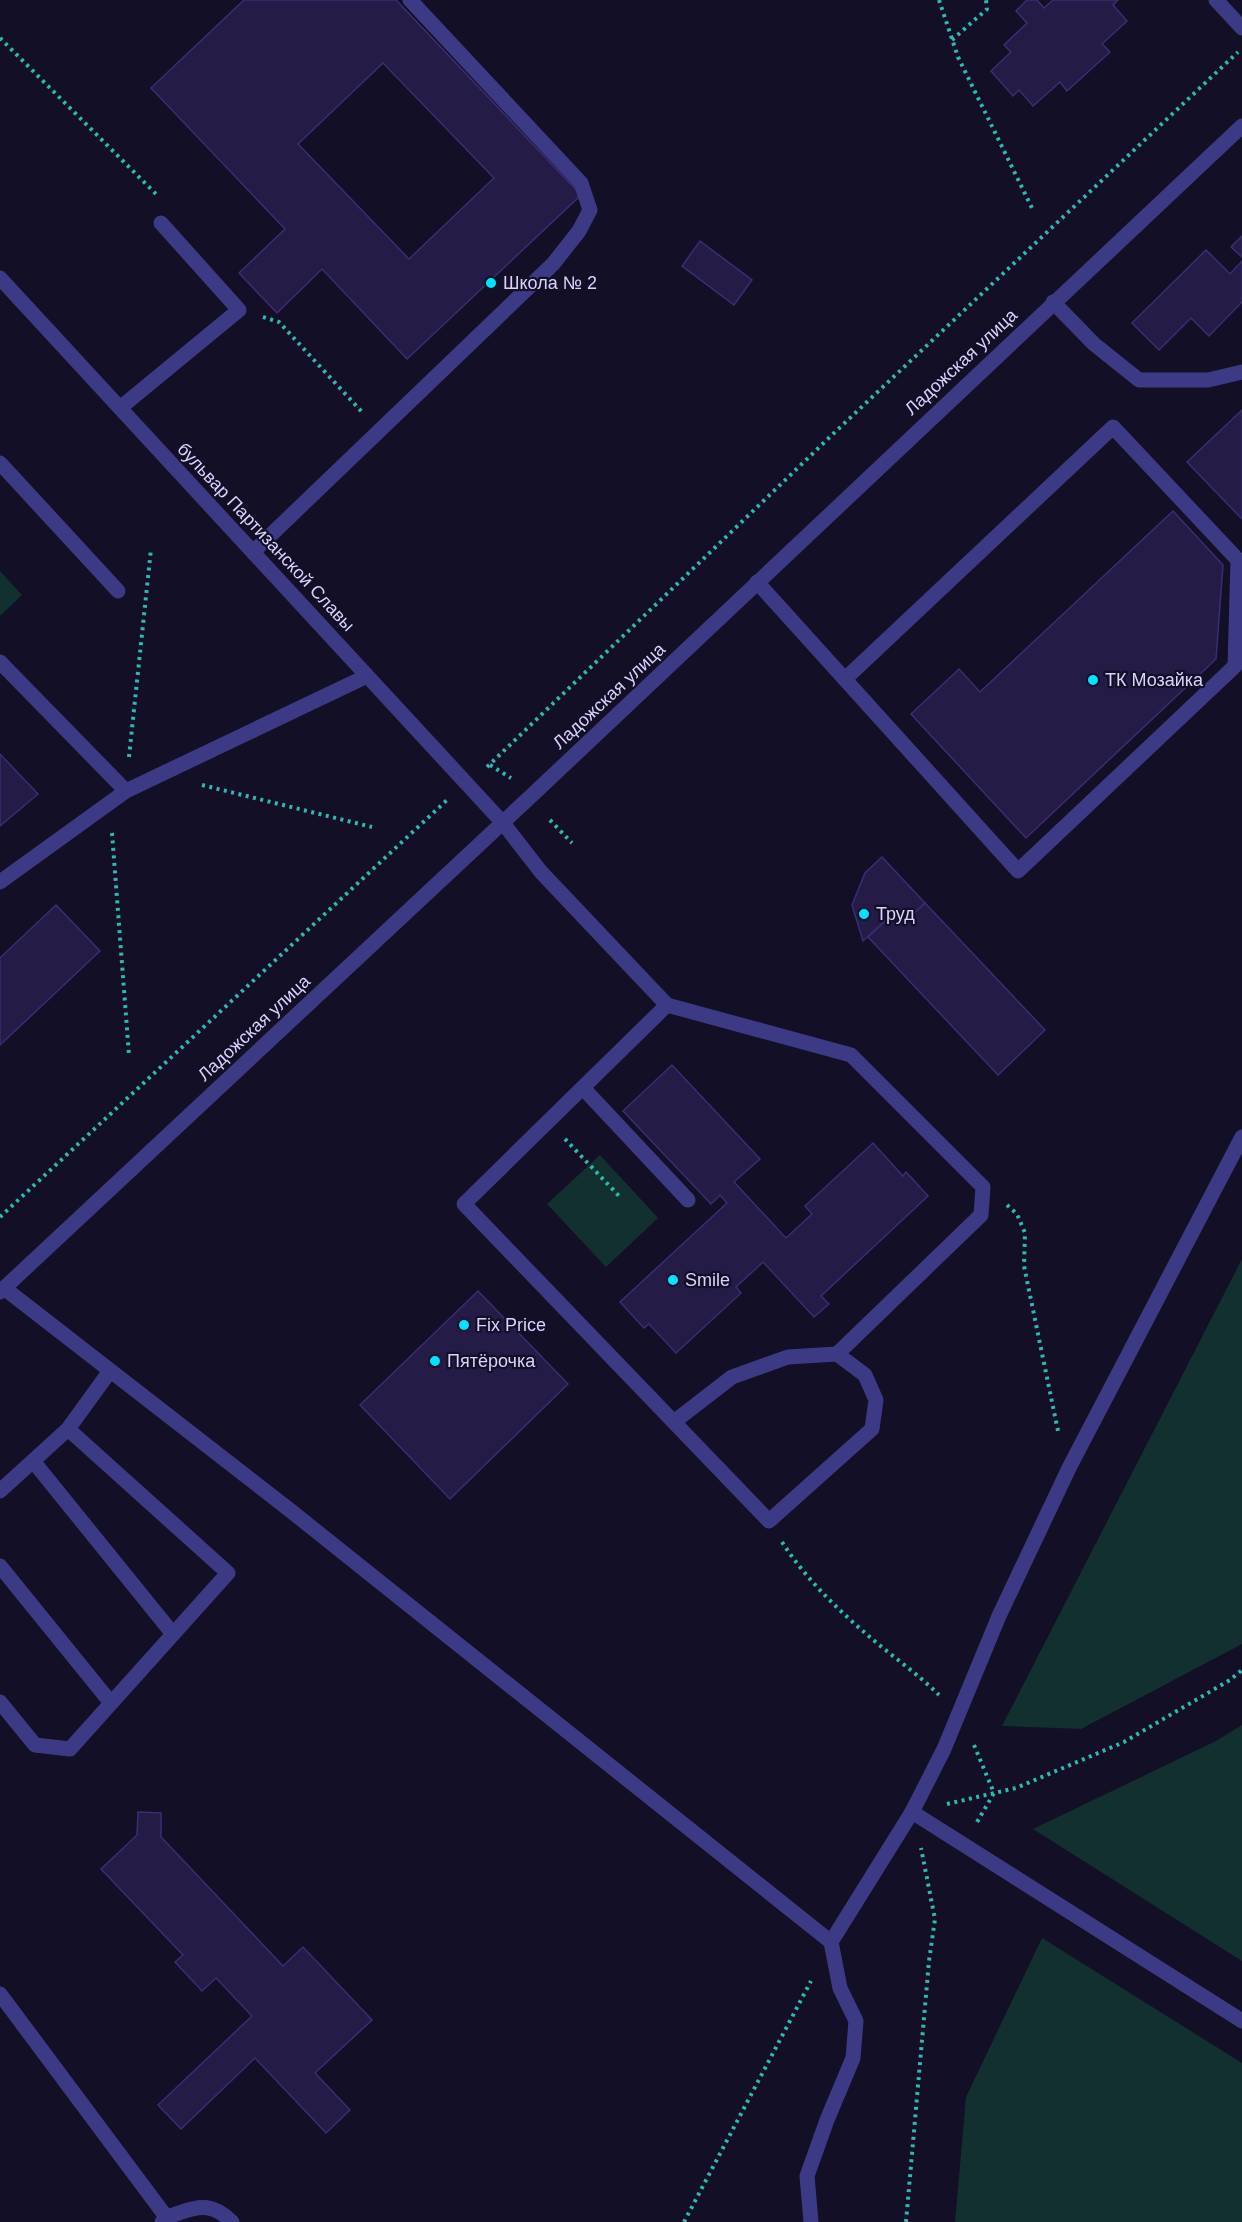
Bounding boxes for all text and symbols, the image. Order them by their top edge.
place label: Школа № 2 [503,273,597,293]
marker: Школа № 2 [484,276,498,290]
street label: Ладожская улица [901,304,1022,419]
street label: бульвар Партизанской Славы [173,439,359,635]
street label: Ладожская улица [549,638,670,753]
place label: ТК Мозайка [1105,670,1204,690]
marker: ТК Мозайка [1086,673,1100,687]
place label: Труд [876,904,915,924]
marker: Труд [857,907,871,921]
street label: Ладожская улица [194,970,315,1085]
place label: Smile [685,1270,730,1290]
marker: Smile [666,1273,680,1287]
place label: Fix Price [476,1315,546,1335]
marker: Fix Price [457,1318,471,1332]
place label: Пятёрочка [447,1351,536,1371]
marker: Пятёрочка [428,1354,442,1368]

